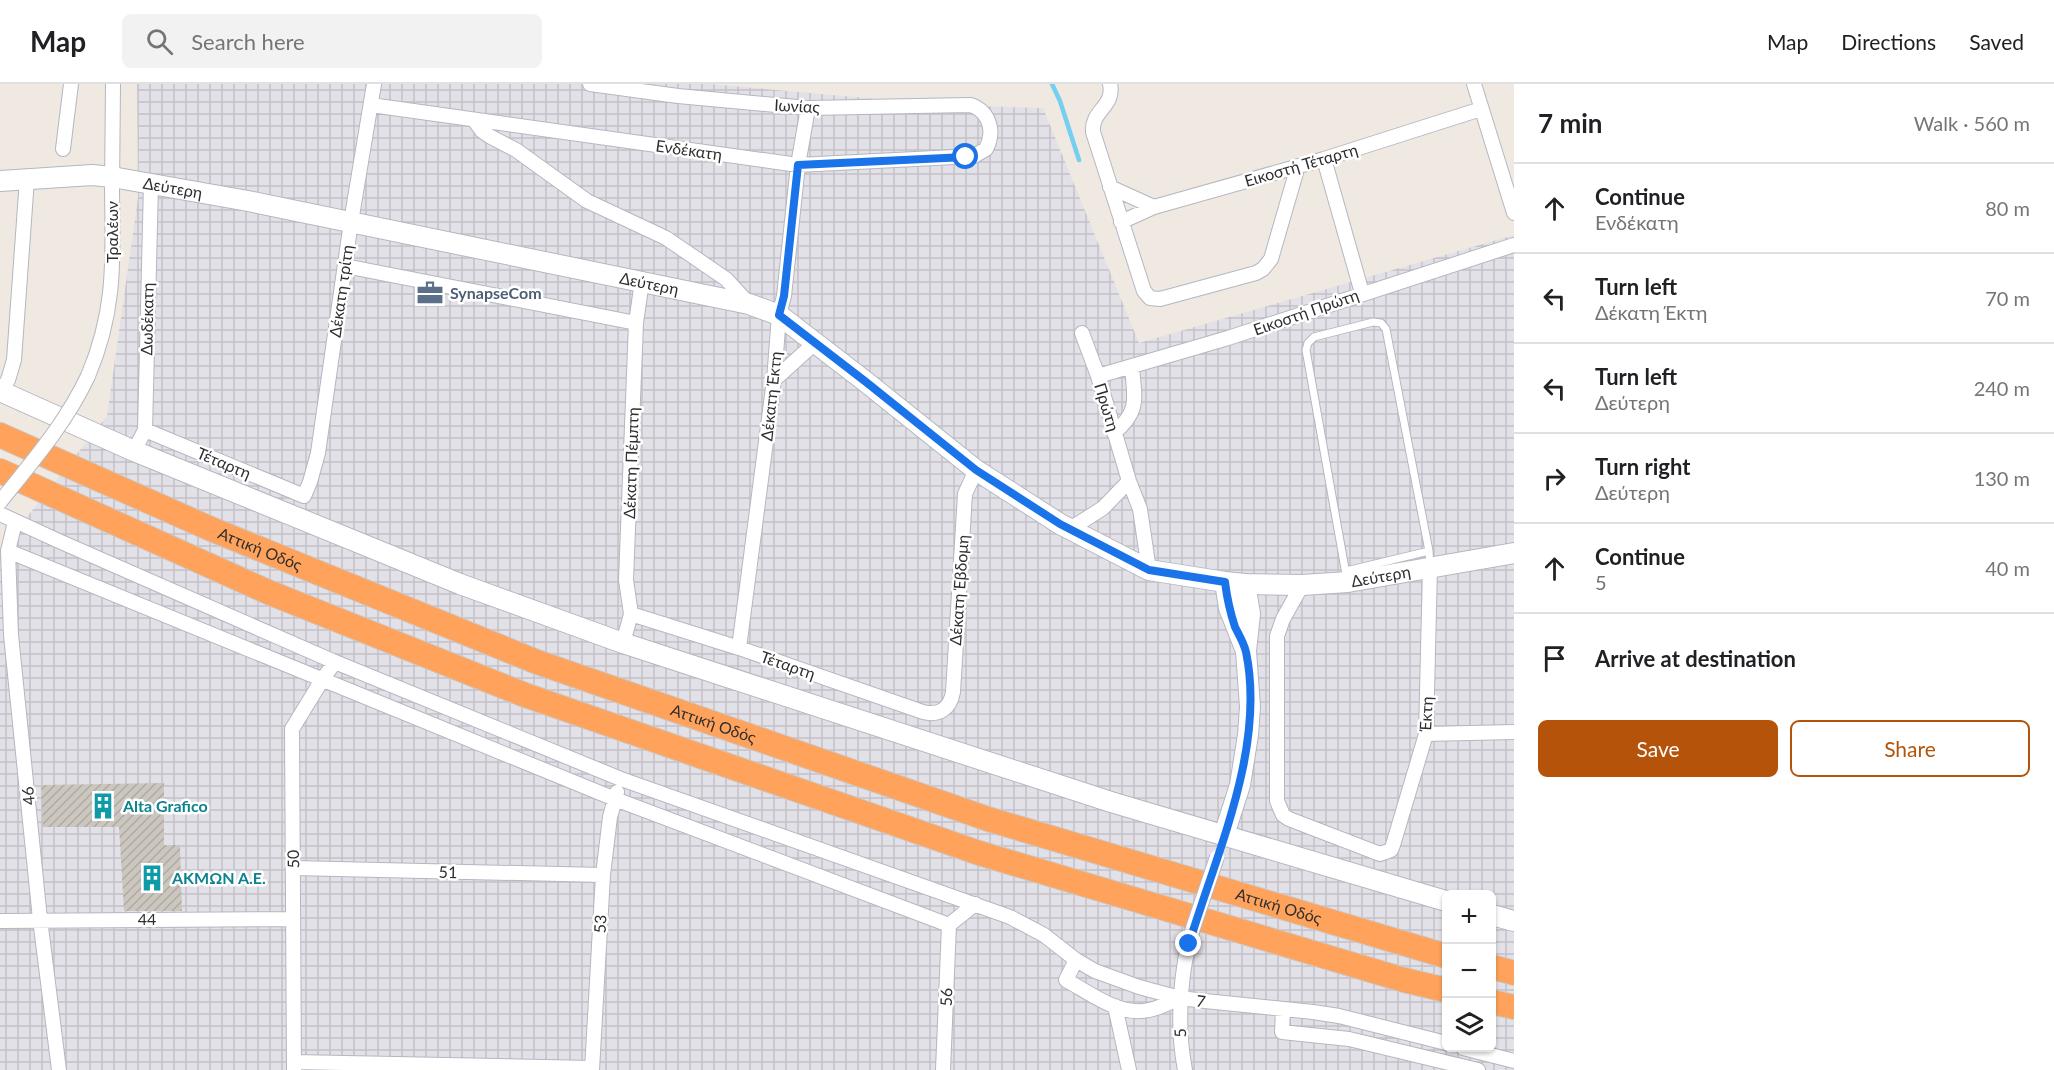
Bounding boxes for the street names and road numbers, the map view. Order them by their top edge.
street label: Ιωνίας [774,95,821,116]
street label: Ενδέκατη [655,135,724,164]
street label: Εικοστή Τέταρτη [1242,139,1360,190]
street label: Δεύτερη [142,173,204,202]
street label: Τραλέων [102,201,121,263]
street label: Δέκατη τρίτη [325,244,356,338]
street label: Δεύτερη [618,268,681,298]
street label: Δωδέκατη [136,282,157,356]
street label: Εικοστή Πρώτη [1251,285,1361,338]
street label: Δέκατη Έκτη [756,350,785,442]
street label: Πρώτη [1091,380,1124,434]
street label: Δέκατη Πέμπτη [619,407,642,519]
street label: Τέταρτη [194,443,254,482]
street label: Αττική Οδός [216,523,306,574]
street label: Δέκατη Έβδομη [945,534,972,646]
street label: Δεύτερη [1350,561,1412,590]
street label: Τέταρτη [758,646,818,683]
street label: Έκτη [1415,696,1436,732]
street label: Αττική Οδός [669,699,759,747]
street label: 46 [17,786,38,806]
street label: 50 [283,850,302,868]
street label: 51 [439,862,457,881]
street label: Αττική Οδός [1234,884,1325,927]
street label: 44 [138,909,156,928]
street label: 53 [590,914,609,934]
street label: 56 [936,987,955,1007]
street label: 7 [1195,990,1207,1011]
street label: 5 [1170,1028,1189,1038]

